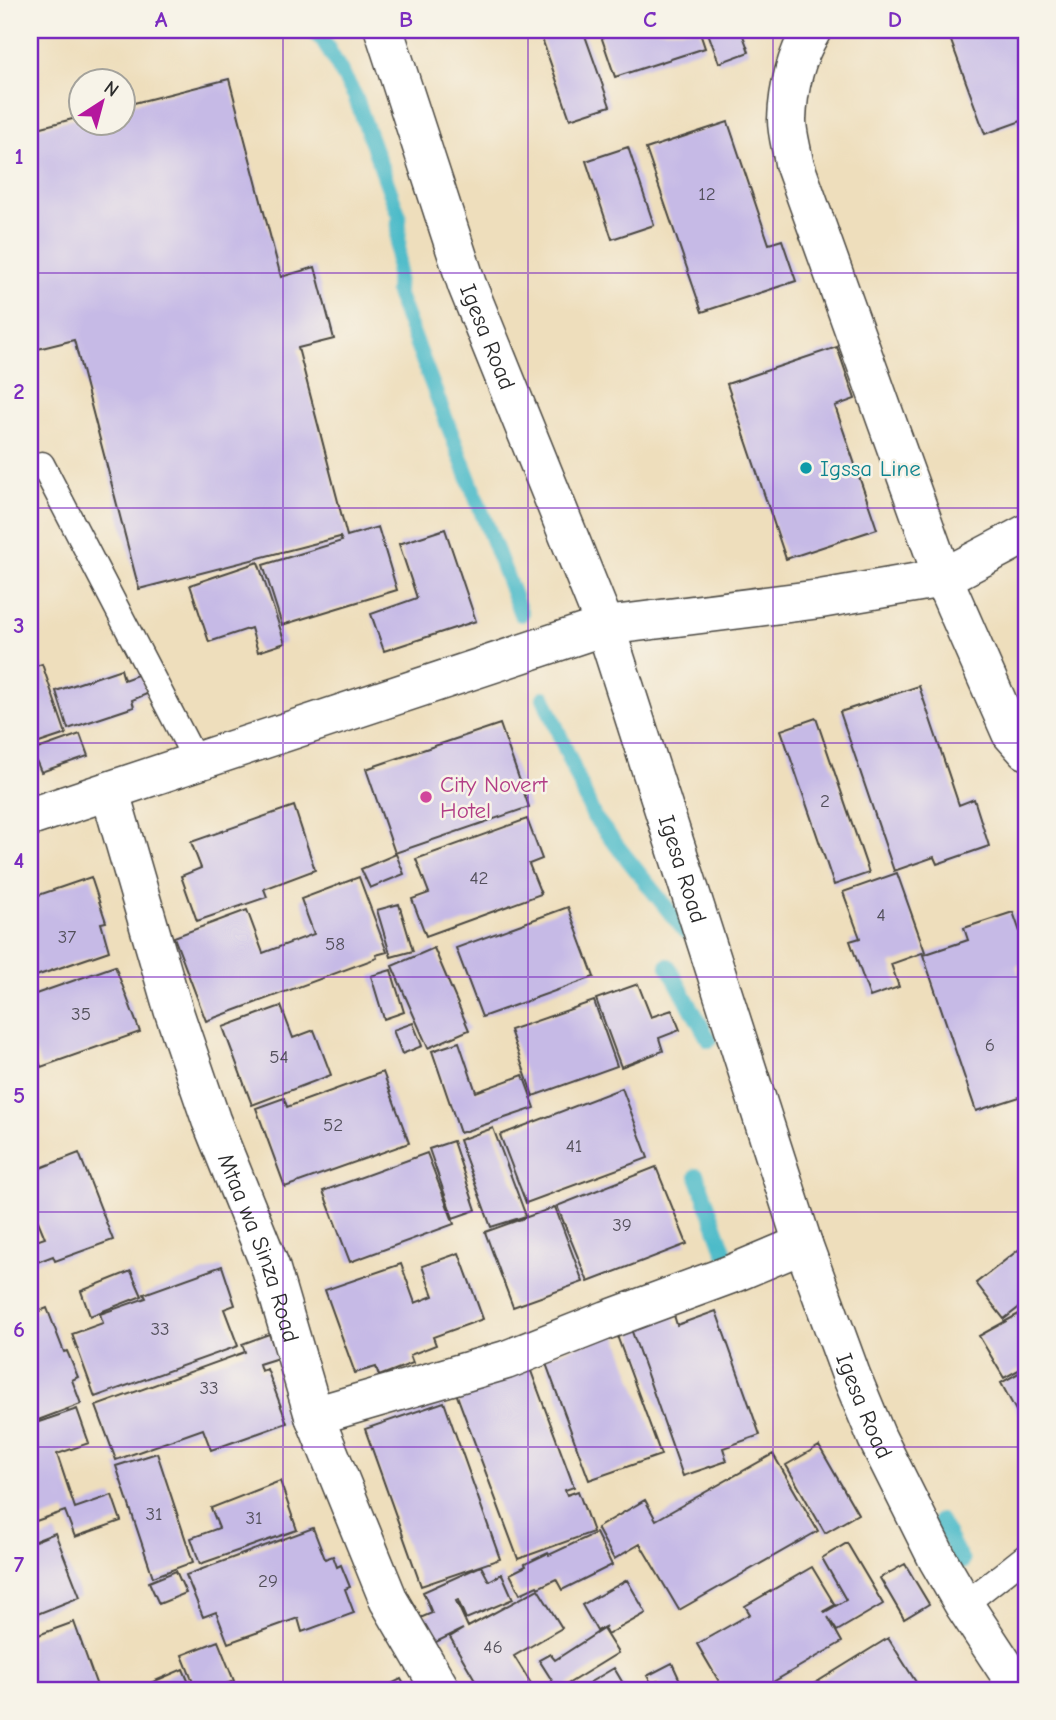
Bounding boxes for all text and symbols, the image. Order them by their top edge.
text: A [155,6,168,33]
text: B [399,6,413,33]
text: C [643,6,657,33]
text: D [888,6,902,33]
north arrow [66,66,136,136]
text: N [100,77,123,102]
text: 1 [14,143,24,170]
house number: 12 [698,183,716,205]
street label: Igesa Road [455,280,521,394]
text: 2 [13,378,25,405]
place label: Igssa Line [820,455,921,482]
marker: Igssa Line [798,460,814,476]
text: 3 [13,612,25,639]
place label: City Novert Hotel [440,771,549,824]
marker: City Novert Hotel [418,789,434,805]
house number: 2 [820,790,830,812]
street label: Igesa Road [653,812,713,926]
text: 4 [14,847,25,874]
house number: 42 [469,867,489,889]
house number: 4 [876,904,886,926]
house number: 37 [58,926,76,948]
house number: 58 [325,933,345,955]
house number: 35 [71,1003,91,1025]
house number: 6 [985,1034,995,1056]
house number: 54 [269,1046,289,1068]
text: 5 [13,1082,25,1109]
house number: 52 [323,1114,343,1136]
house number: 41 [566,1135,582,1157]
street label: Mtaa wa Sinza Road [212,1149,305,1345]
house number: 39 [612,1214,632,1236]
text: 6 [13,1316,25,1343]
house number: 33 [150,1318,170,1340]
street label: Igesa Road [831,1349,899,1463]
house number: 33 [199,1377,219,1399]
house number: 31 [145,1503,163,1525]
house number: 31 [245,1507,263,1529]
text: 7 [14,1551,25,1578]
house number: 29 [258,1570,278,1592]
house number: 46 [483,1636,503,1658]

